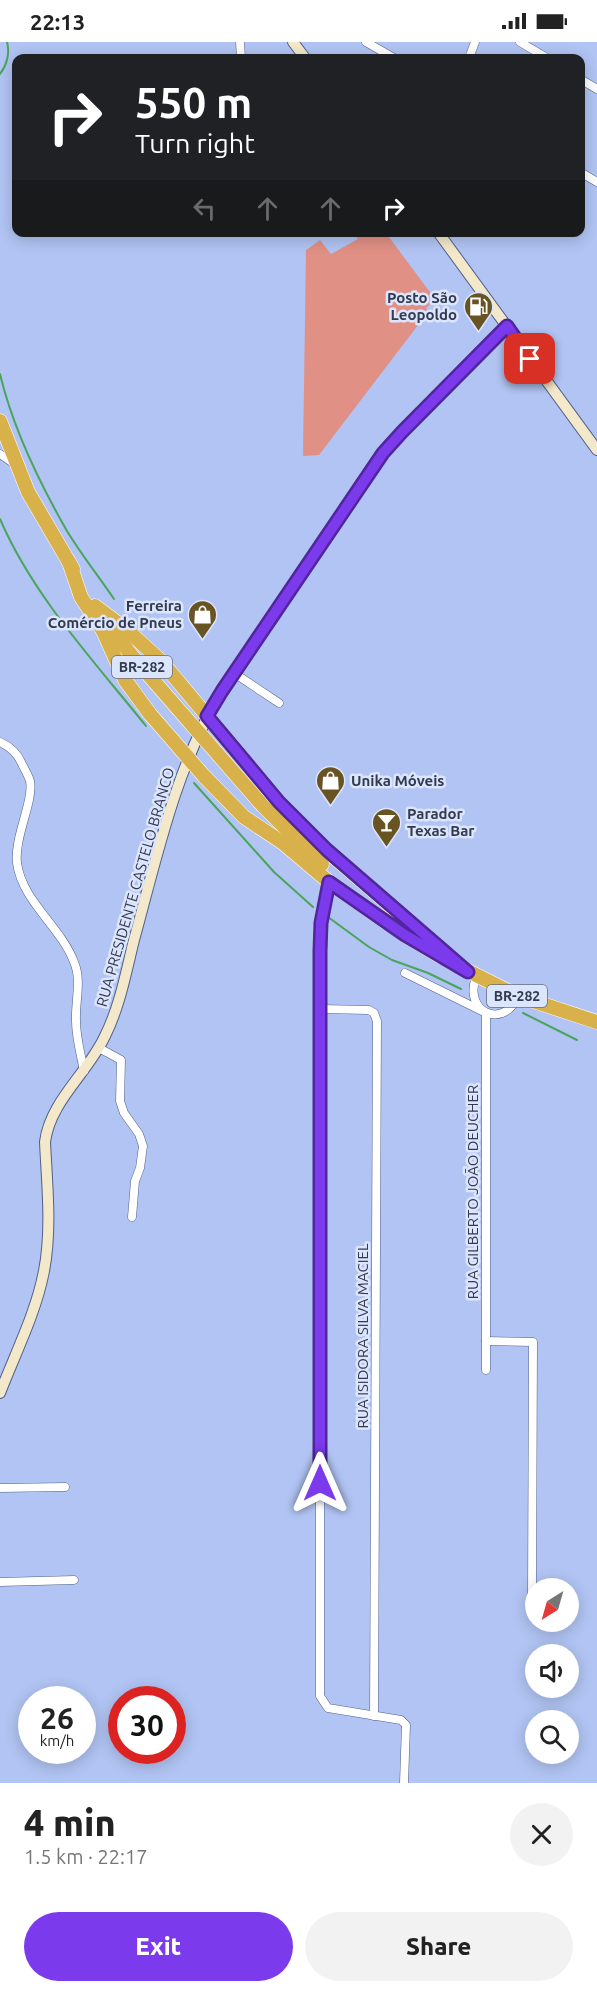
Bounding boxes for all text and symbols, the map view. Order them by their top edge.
text: 22:13 [30,9,85,34]
icon: right [36,78,114,156]
text: 550 m [135,79,252,126]
text: Turn right [135,128,255,158]
icon: left [188,192,221,225]
icon: ahead [251,192,284,225]
icon: ahead [314,192,347,225]
icon: right [377,192,410,225]
place label: Posto São Leopoldo [387,289,457,323]
fuel station icon: Posto São Leopoldo [462,290,494,332]
pin [504,333,555,384]
icon: arrive [513,342,546,375]
place label: Ferreira Comércio de Pneus [48,597,182,631]
shop icon: Ferreira Comércio de Pneus [187,598,219,640]
road number: BR-282 [112,656,172,678]
shop icon: Unika Móveis [314,764,346,806]
street label: RUA PRESIDENTE CASTELO BRANCO [93,766,177,1008]
place label: Unika Móveis [351,772,444,789]
place label: Parador Texas Bar [407,805,475,839]
bar icon: Parador Texas Bar [370,806,402,848]
road number: BR-282 [487,985,547,1007]
street label: RUA GILBERTO JOÃO DEUCHER [464,1085,481,1299]
street label: RUA ISIDORA SILVA MACIEL [354,1243,371,1429]
position arrow [288,1451,352,1515]
north arrow [525,1578,579,1632]
map controls [525,1578,579,1764]
button: sound [525,1644,579,1698]
speed limit sign: 30 [108,1686,186,1764]
text: 26 [40,1701,74,1735]
button: search [525,1710,579,1764]
text: km/h [40,1732,74,1749]
text: 4 min [24,1802,116,1843]
button: close [510,1803,573,1866]
text: 1.5 km · 22:17 [24,1845,148,1868]
button: Exit [24,1912,293,1981]
button: Share [305,1912,573,1981]

